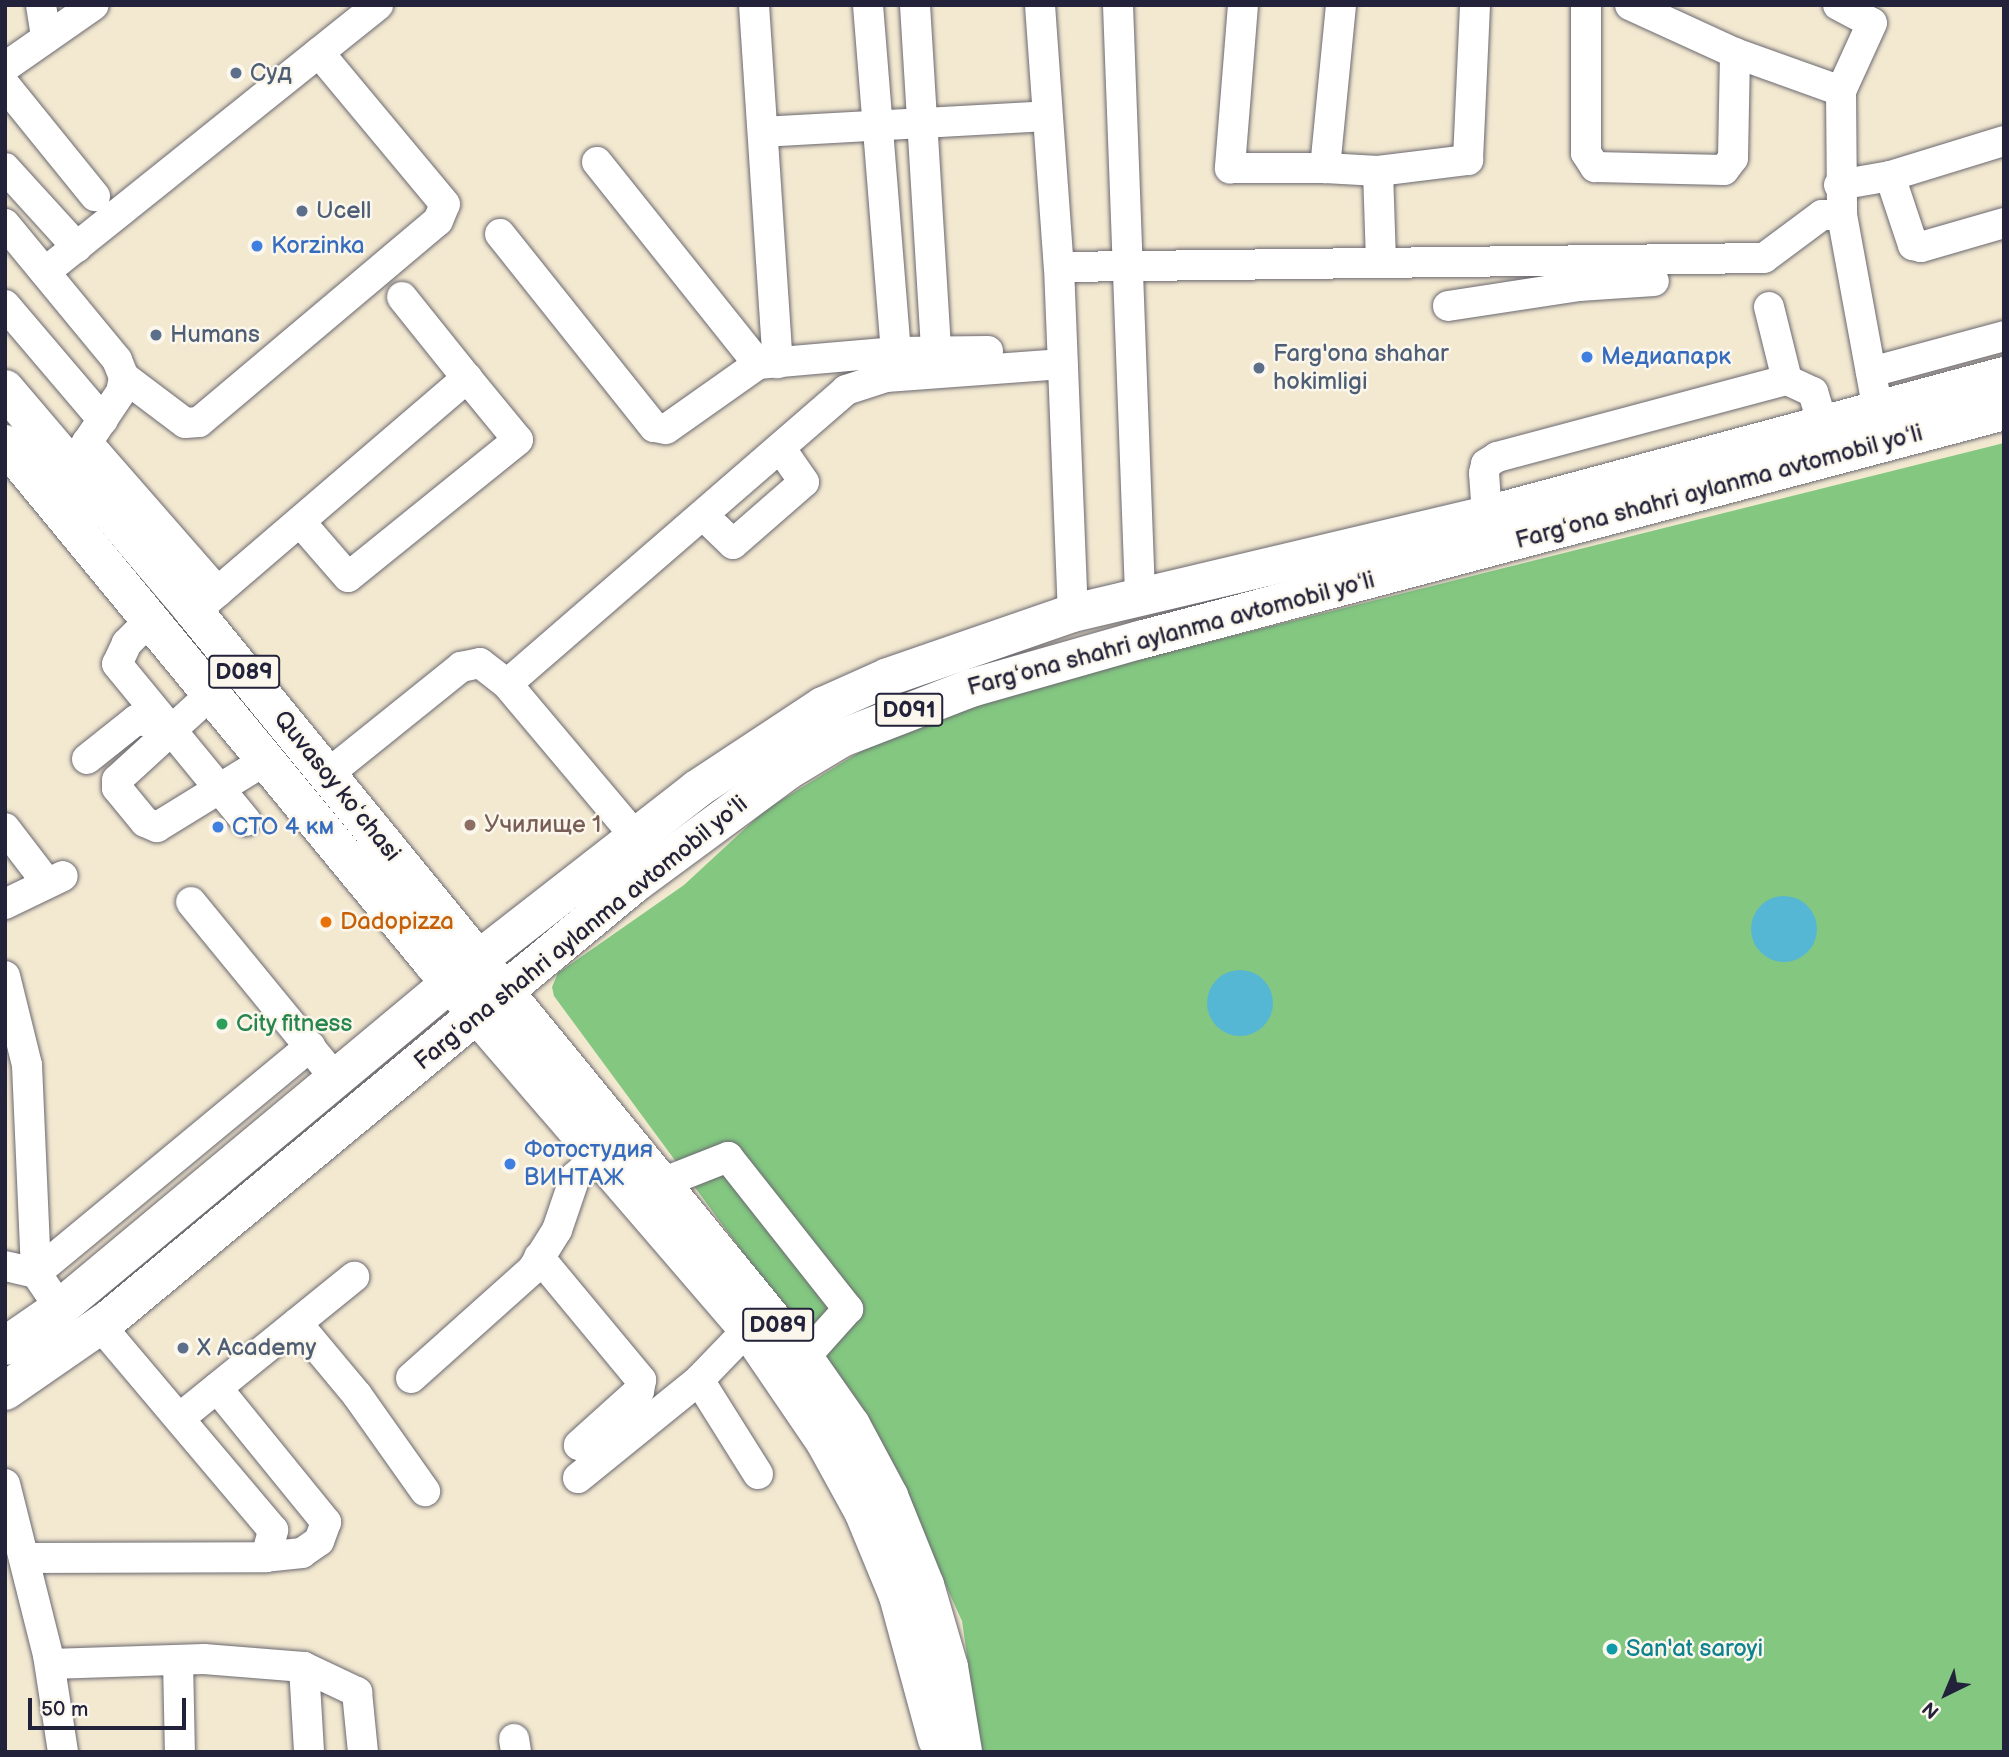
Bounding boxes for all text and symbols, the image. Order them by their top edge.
place label: Суд [250,59,292,87]
marker: Суд [228,65,244,81]
place label: Ucell [316,197,371,225]
marker: Ucell [294,203,310,219]
place label: Korzinka [271,232,364,260]
marker: Korzinka [249,238,265,254]
place label: Humans [170,321,260,349]
marker: Humans [148,327,164,343]
place label: Farg'ona shahar hokimligi [1273,340,1449,396]
place label: Медиапарк [1601,343,1731,371]
marker: Медиапарк [1579,349,1595,365]
marker: Farg'ona shahar hokimligi [1251,360,1267,376]
street label: Fargʻona shahri aylanma avtomobil yoʻli [1512,419,1926,555]
street label: Fargʻona shahri aylanma avtomobil yoʻli [964,566,1378,702]
road number: D089 [207,652,281,692]
road number: D091 [874,690,944,730]
street label: Quvasoy koʻchasi [267,704,407,868]
street label: Fargʻona shahri aylanma avtomobil yoʻli [408,789,754,1077]
place label: Училище 1 [484,811,601,839]
place label: СТО 4 км [232,813,334,841]
marker: Училище 1 [462,817,478,833]
marker: СТО 4 км [210,819,226,835]
place label: Dadopizza [340,908,454,936]
marker: Dadopizza [318,914,334,930]
place label: City fitness [236,1010,354,1038]
marker: City fitness [214,1016,230,1032]
place label: Фотостудия ВИНТАЖ [524,1136,653,1192]
marker: Фотостудия ВИНТАЖ [502,1156,518,1172]
road number: D089 [741,1306,815,1344]
place label: X Academy [197,1334,316,1362]
marker: X Academy [175,1340,191,1356]
place label: San'at saroyi [1626,1635,1763,1663]
marker: San'at saroyi [1604,1641,1620,1657]
north arrow [1911,1659,1981,1729]
scale bar [32,1684,189,1728]
text: N [1918,1696,1944,1723]
text: 50 m [41,1697,88,1722]

